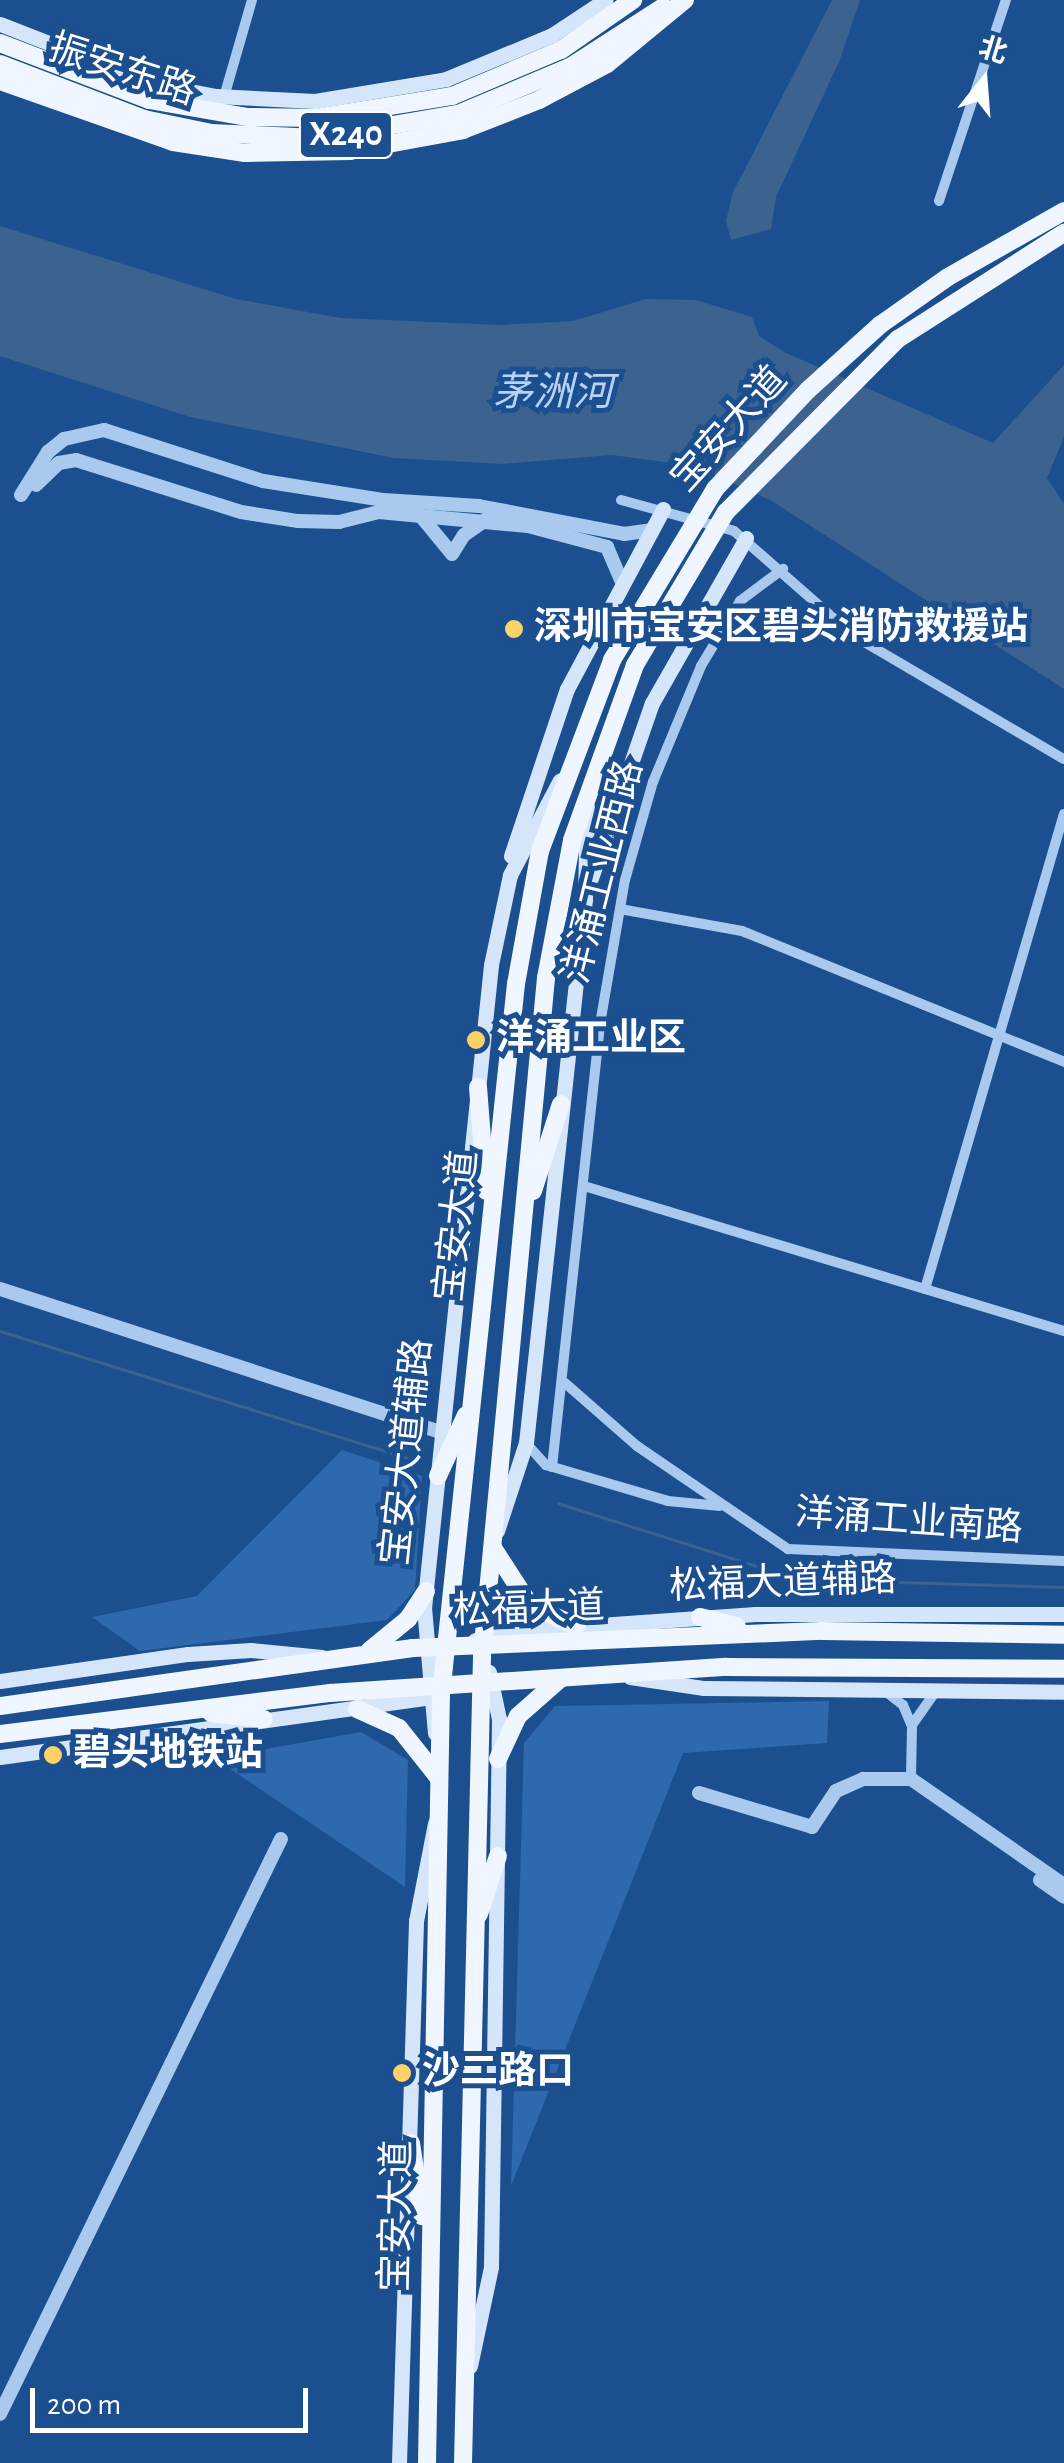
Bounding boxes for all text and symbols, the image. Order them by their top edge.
street label: 振安东路 [43,26,201,116]
north arrow [934,30,1034,130]
text: 北 [975,34,1010,69]
road number: X240 [298,105,394,165]
street label: 宝安大道 [662,358,798,502]
water label: 茅洲河 [493,369,613,417]
place label: 深圳市宝安区碧头消防救援站 [534,606,1028,652]
marker: 深圳市宝安区碧头消防救援站 [503,618,525,640]
street label: 洋涌工业西路 [554,756,654,988]
place label: 洋涌工业区 [496,1017,686,1063]
marker: 洋涌工业区 [465,1029,487,1051]
street label: 宝安大道 [427,1148,489,1304]
street label: 宝安大道辅路 [373,1336,443,1568]
street label: 洋涌工业南路 [794,1491,1024,1553]
street label: 松福大道辅路 [668,1557,898,1611]
street label: 松福大道 [452,1585,606,1635]
place label: 碧头地铁站 [73,1732,263,1778]
marker: 碧头地铁站 [42,1744,64,1766]
place label: 沙二路口 [422,2050,574,2096]
marker: 沙二路口 [391,2062,413,2084]
street label: 宝安大道 [374,2140,422,2292]
scale bar [35,2368,312,2430]
text: 200 m [47,2390,121,2420]

